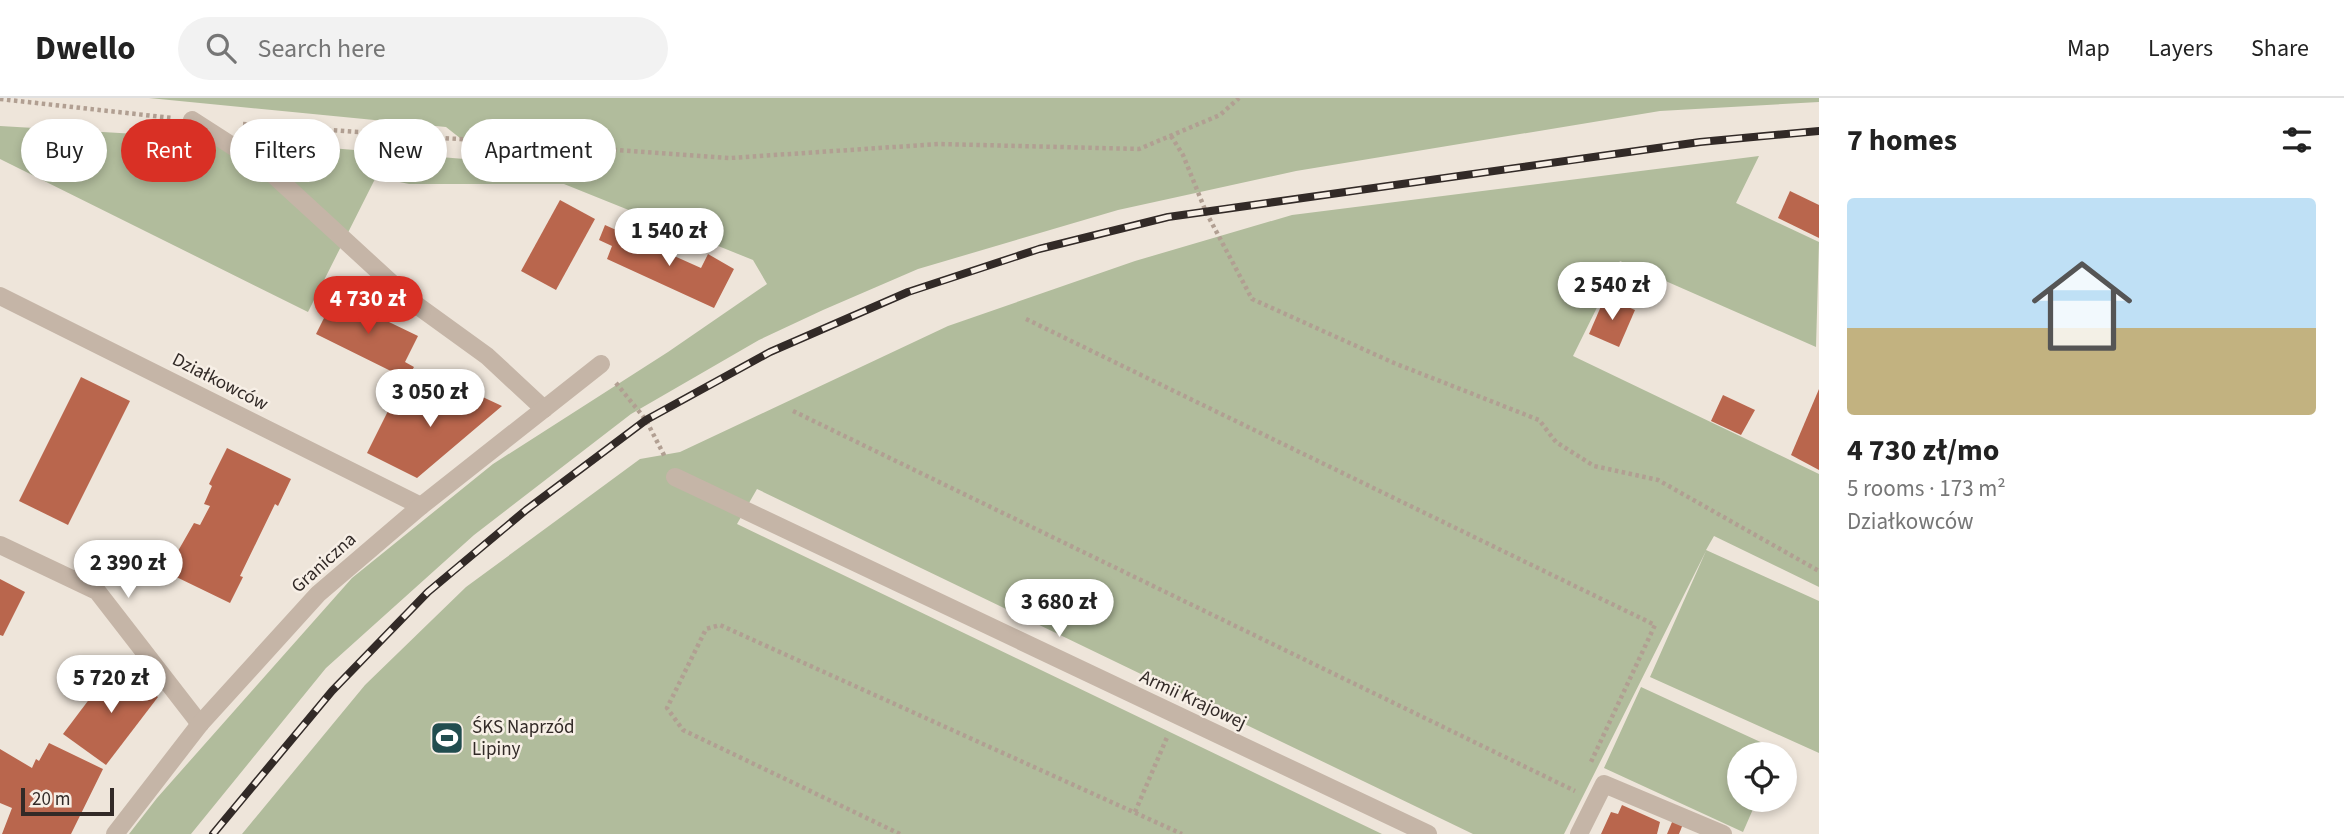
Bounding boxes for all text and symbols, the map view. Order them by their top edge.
search box [178,17,668,80]
text: Dwello [35,25,136,72]
icon: search [202,29,240,67]
text: Search here [258,30,386,67]
text: Map [2067,31,2110,66]
text: Layers [2148,31,2213,66]
text: Share [2251,31,2309,66]
chip: Buy [21,119,107,182]
chip: Rent [121,119,216,182]
chip: Filters [230,119,340,182]
chip: New [354,119,447,182]
chip: Apartment [461,119,616,182]
text: 7 homes [1847,119,1957,162]
icon: filters [2278,121,2316,159]
pin: 1 540 zł [597,208,741,268]
text: 1 540 zł [631,214,707,247]
icon: home [2019,243,2145,369]
pin: 2 540 zł [1540,262,1684,322]
text: 2 540 zł [1574,268,1650,301]
pin: 4 730 zł [296,276,440,336]
text: 4 730 zł [330,282,406,315]
street label: Działkowców [167,346,273,418]
pin: 3 050 zł [358,370,502,429]
text: 3 050 zł [392,375,468,408]
text: 4 730 zł/mo [1847,429,1999,472]
text: 5 rooms · 173 m² [1847,472,2006,505]
text: Działkowców [1847,505,1974,538]
street label: Graniczna [286,526,362,600]
pin: 2 390 zł [56,540,200,600]
text: 2 390 zł [90,546,166,579]
pin: 3 680 zł [987,580,1131,639]
text: 3 680 zł [1021,585,1097,618]
pin: 5 720 zł [39,656,183,715]
text: 5 720 zł [73,661,149,694]
street label: Armii Krajowej [1135,663,1251,737]
place label: ŚKS Naprzód Lipiny [472,714,575,763]
sports icon: ŚKS Naprzód Lipiny [428,719,466,757]
map controls [1727,742,1797,812]
button: locate [1727,742,1797,812]
scale bar [21,785,114,817]
text: 20 m [32,786,70,813]

